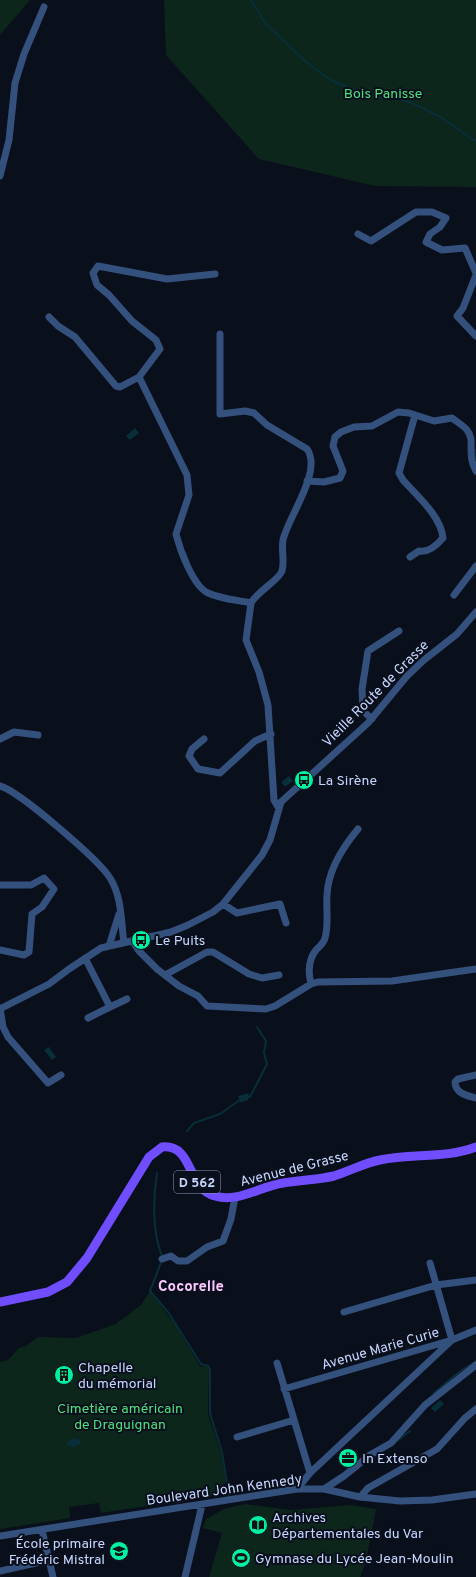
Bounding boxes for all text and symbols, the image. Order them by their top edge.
park label: Bois Panisse [344,86,422,103]
street label: Vieille Route de Grasse [319,637,433,751]
bus stop icon: La Sirène [293,769,315,791]
place label: La Sirène [318,773,377,790]
bus stop icon: Le Puits [130,929,152,951]
place label: Le Puits [155,933,205,950]
street label: Avenue de Grasse [238,1148,350,1191]
road number: D 562 [174,1171,220,1193]
district label: Cocorelle [158,1278,224,1297]
street label: Avenue Marie Curie [320,1324,441,1374]
place label: Chapelle du mémorial [78,1360,156,1393]
building icon: Chapelle du mémorial [53,1364,75,1386]
park label: Cimetière américain de Draguignan [57,1401,183,1434]
office icon: In Extenso [337,1447,359,1469]
place label: In Extenso [362,1451,428,1468]
street label: Boulevard John Kennedy [145,1471,303,1510]
place label: Archives Départementales du Var [272,1510,424,1543]
library icon: Archives Départementales du Var [247,1514,269,1536]
place label: École primaire Frédéric Mistral [9,1535,105,1569]
school or university icon: École primaire Frédéric Mistral [108,1540,130,1562]
sports icon: Gymnase du Lycée Jean-Moulin [230,1547,252,1569]
place label: Gymnase du Lycée Jean-Moulin [255,1551,454,1568]

